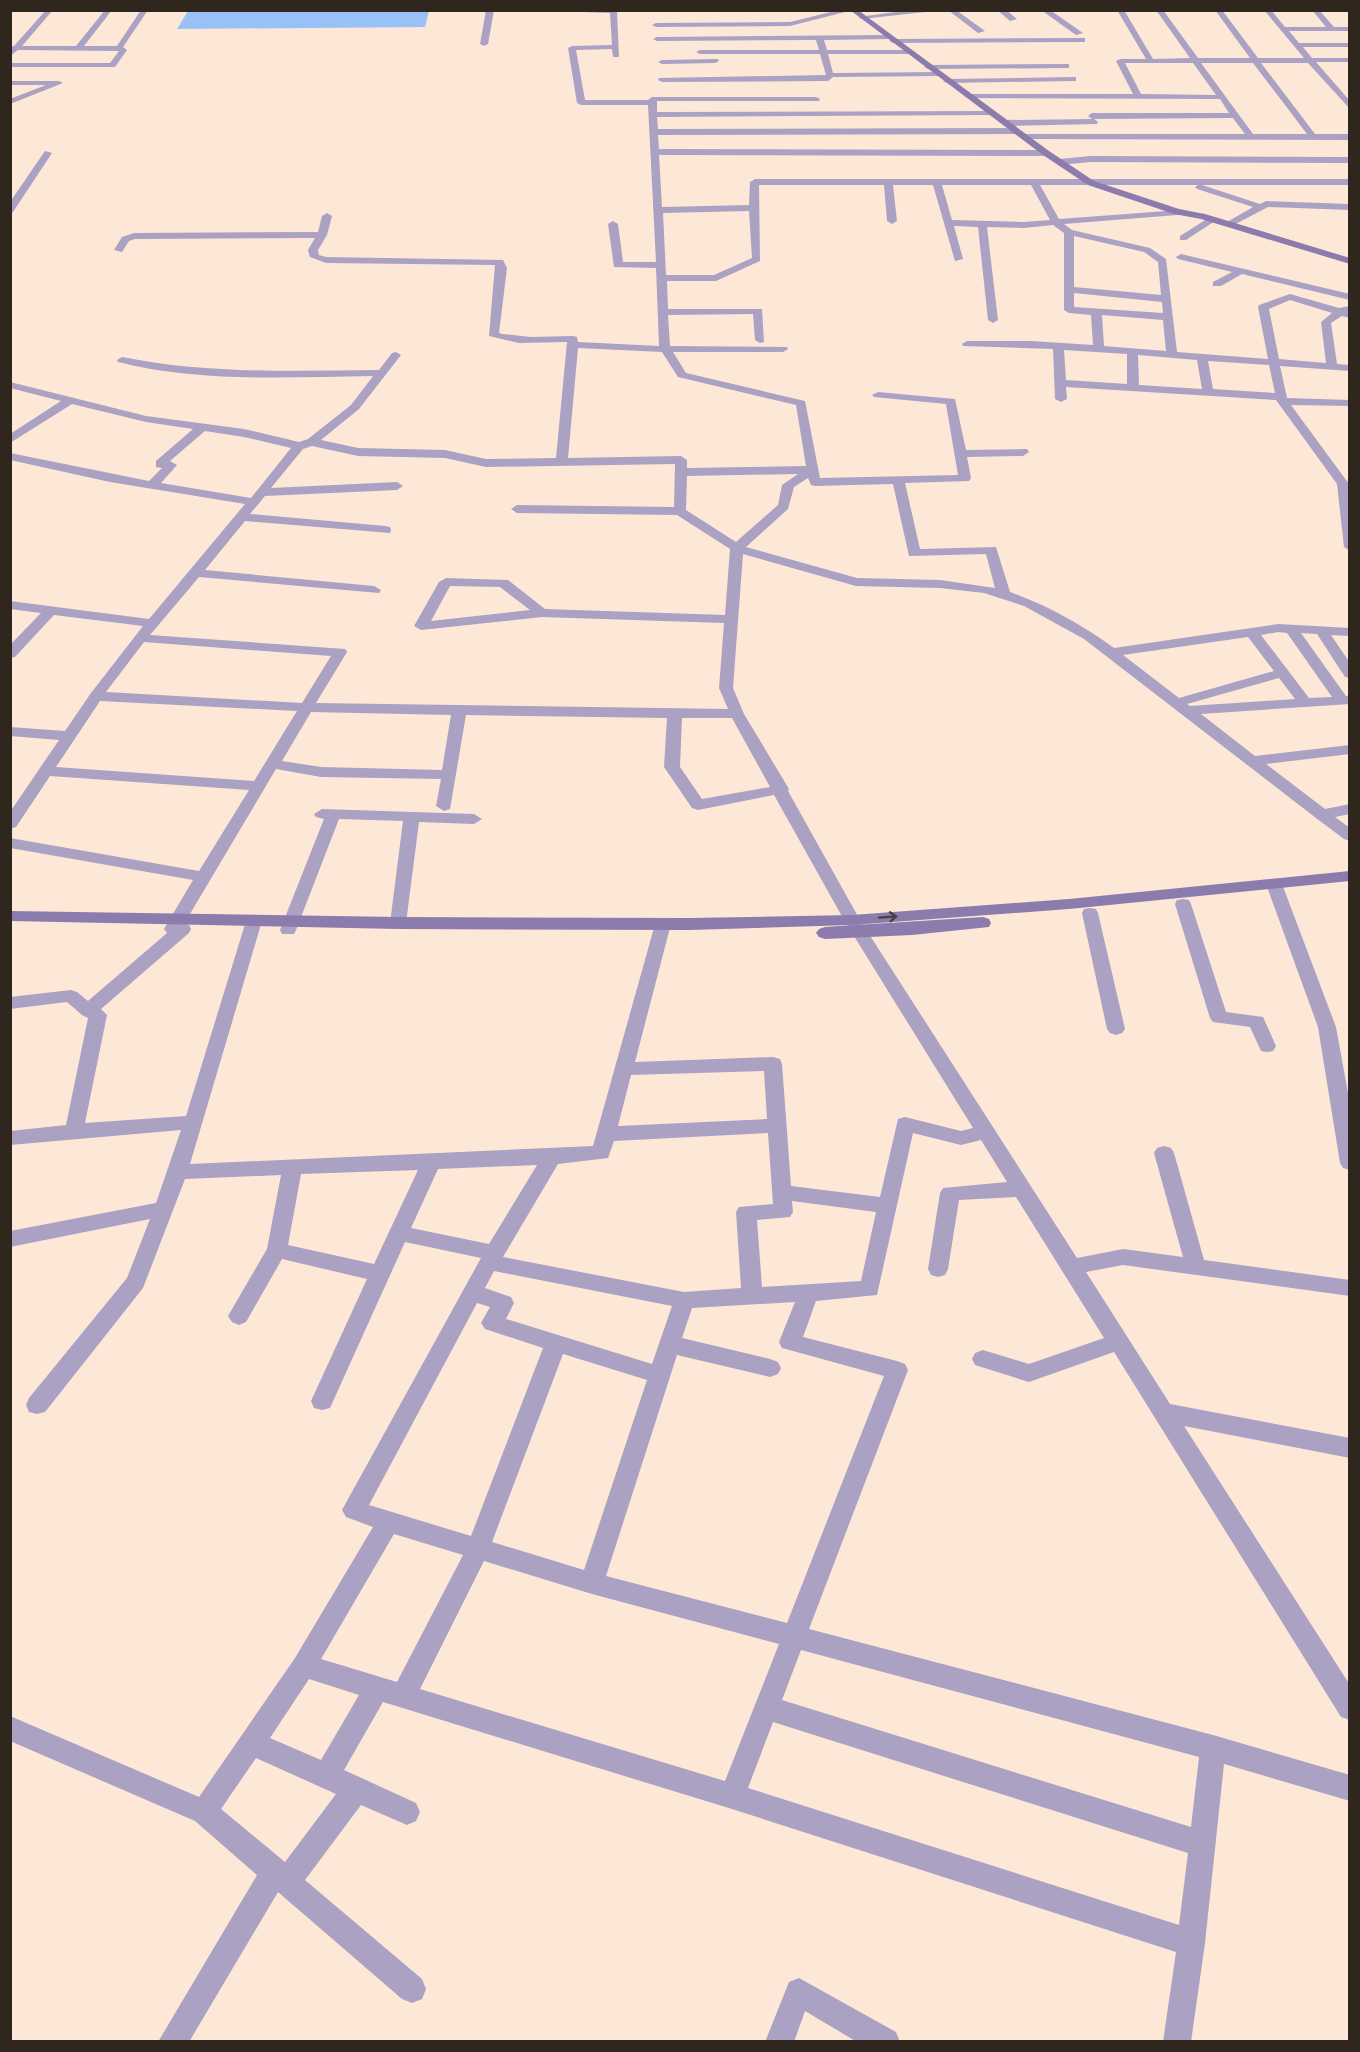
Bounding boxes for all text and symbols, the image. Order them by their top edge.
one-way arrow [877,912,897,923]

